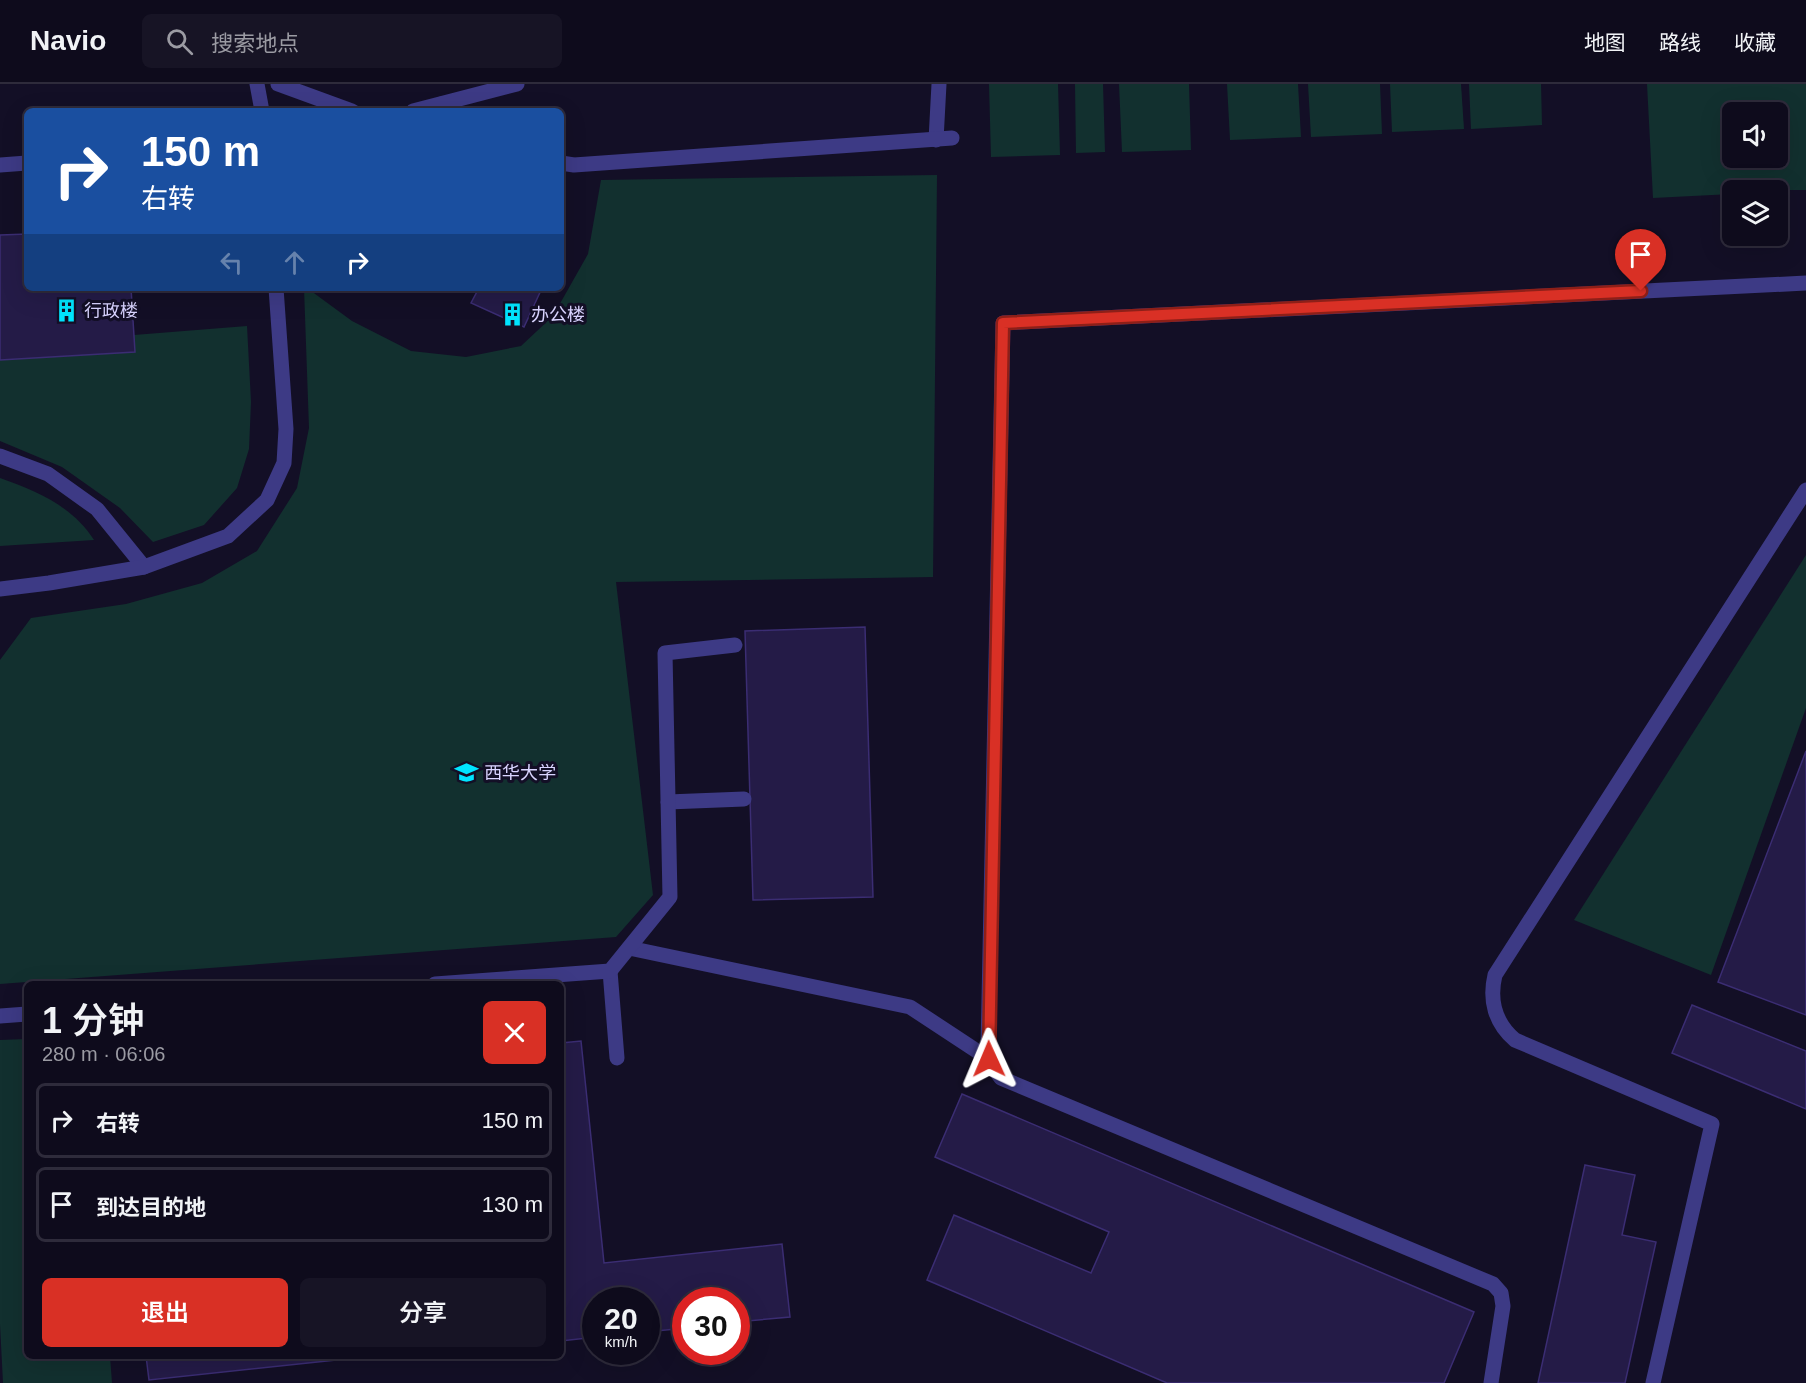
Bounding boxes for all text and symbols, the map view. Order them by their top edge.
search box [142,14,562,68]
text: Navio [30,25,106,56]
icon: search [163,25,196,58]
text: 搜索地点 [211,31,299,56]
text: 地图 [1584,31,1626,54]
text: 路线 [1659,31,1701,54]
text: 收藏 [1734,31,1776,54]
map controls [1722,102,1788,246]
button: sound [1722,102,1788,168]
text: 150 m [141,128,260,175]
icon: right [42,132,120,210]
button: layers [1722,180,1788,246]
text: 右转 [141,184,195,214]
pin [1615,229,1666,291]
icon: arrive [1624,238,1657,271]
icon: left [215,246,248,279]
icon: ahead [278,246,311,279]
icon: right [341,246,374,279]
building icon: 行政楼 [53,298,79,324]
place label: 行政楼 [84,301,138,321]
building icon: 办公楼 [500,302,526,328]
place label: 办公楼 [531,305,585,325]
school or university icon: 西华大学 [453,760,479,786]
place label: 西华大学 [484,763,556,783]
text: 1 分钟 [42,1000,144,1041]
button: close [483,1001,546,1064]
position arrow [957,1027,1021,1091]
text: 280 m · 06:06 [42,1043,165,1065]
icon: right [45,1104,78,1137]
text: 150 m [482,1108,543,1133]
text: 右转 [96,1111,140,1136]
icon: arrive [45,1188,78,1221]
text: 130 m [482,1192,543,1217]
text: 到达目的地 [96,1195,206,1220]
button: 退出 [42,1278,288,1347]
button: 分享 [300,1278,546,1347]
speed limit sign: 30 [672,1287,750,1365]
text: 20 [604,1302,638,1335]
text: km/h [605,1333,637,1350]

